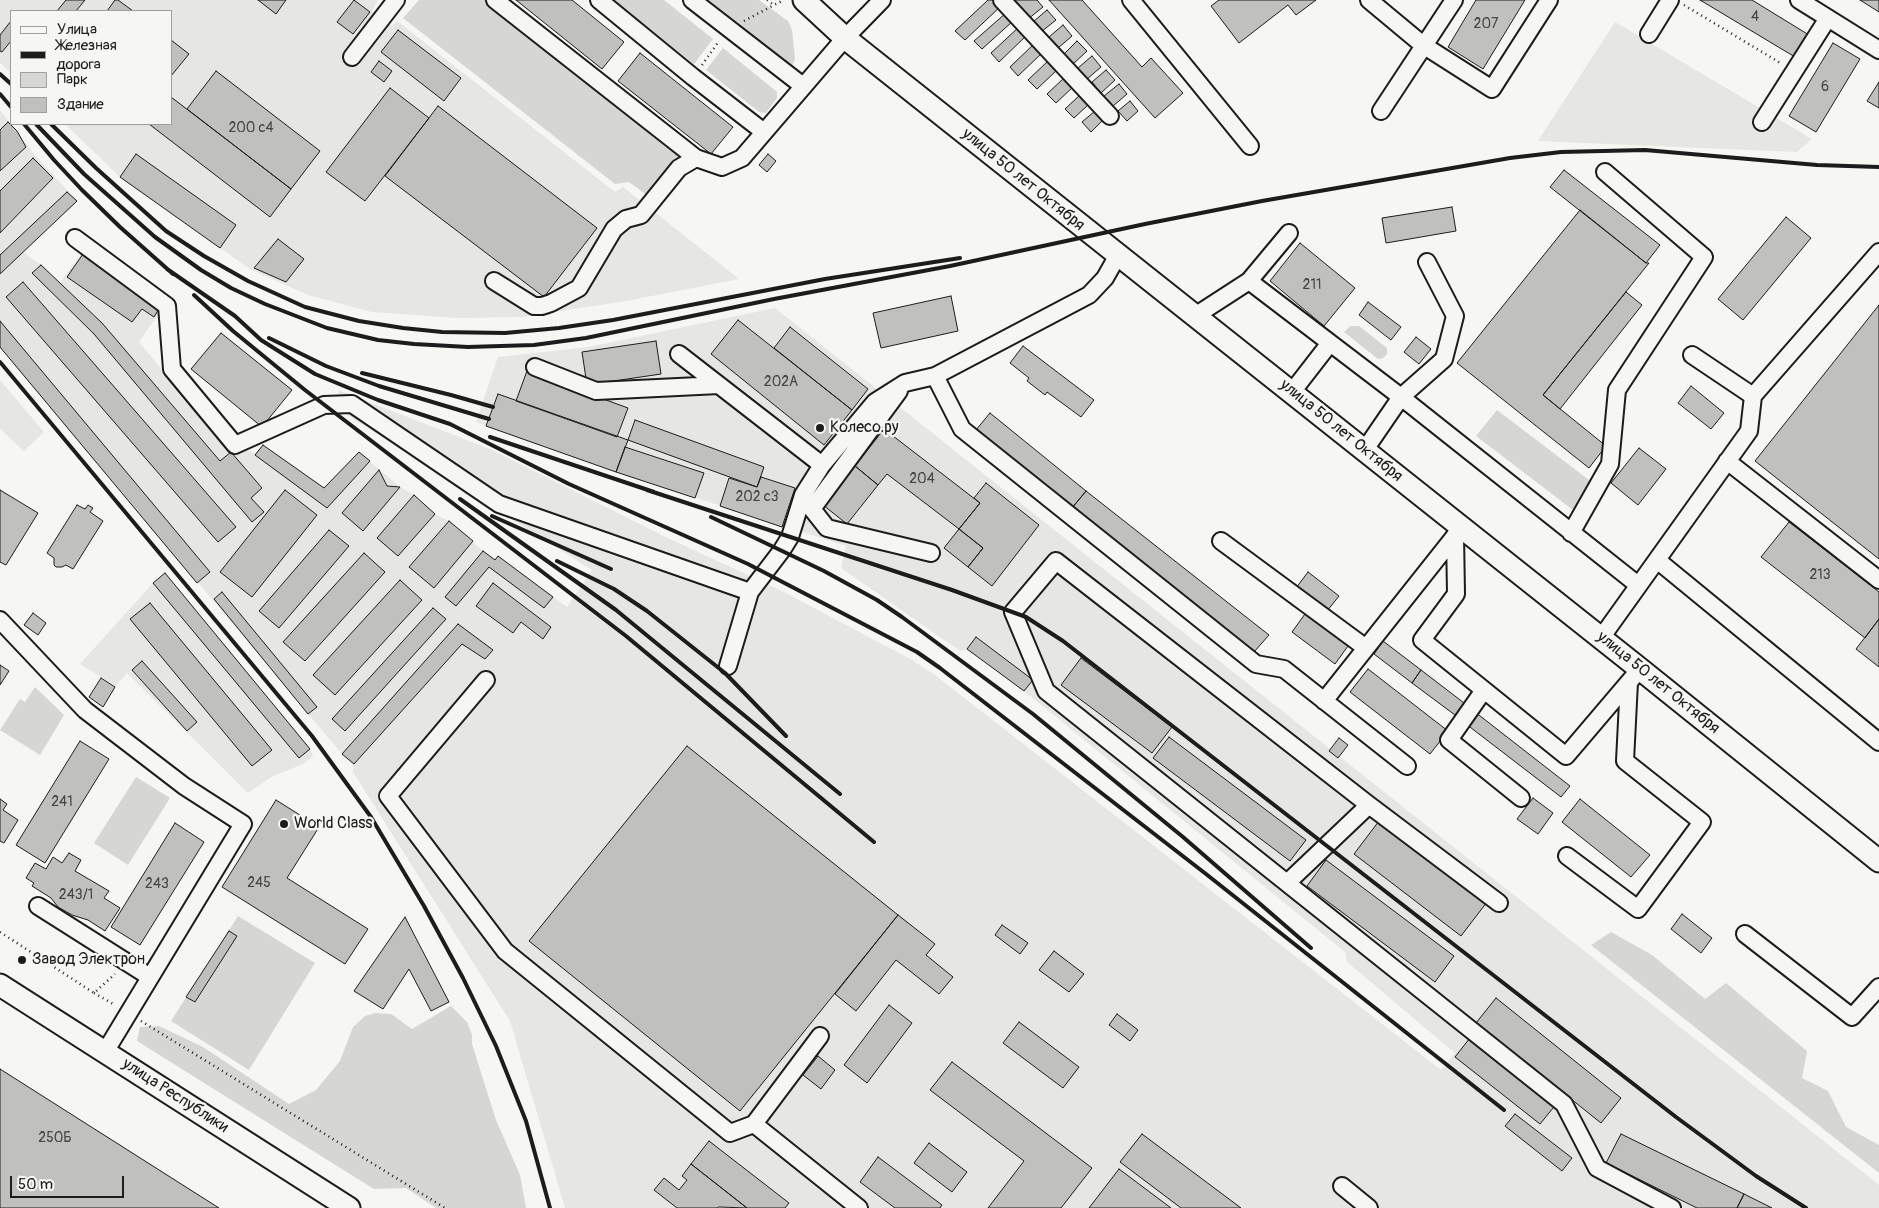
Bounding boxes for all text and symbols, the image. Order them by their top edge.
house number: 4 [1751,9,1759,25]
legend [10,10,172,125]
house number: 207 [1474,16,1498,32]
text: Улица [57,20,97,39]
text: Железная дорога [56,36,117,74]
text: Парк [57,70,88,89]
house number: 6 [1821,79,1829,95]
text: Здание [57,95,104,114]
house number: 200 с4 [228,120,274,136]
street label: улица 50 лет Октября [958,125,1088,235]
house number: 211 [1303,277,1321,293]
house number: 202А [764,374,798,390]
street label: улица 50 лет Октября [1276,376,1406,486]
place label: Колесо.ру [830,418,899,438]
marker: Колесо.ру [814,422,826,434]
house number: 204 [909,471,935,487]
house number: 202 с3 [735,489,779,505]
house number: 213 [1809,567,1831,583]
street label: улица 50 лет Октября [1593,628,1723,738]
house number: 241 [51,794,73,810]
place label: World Class [294,814,373,834]
marker: World Class [278,818,290,830]
house number: 245 [247,875,271,891]
house number: 243 [145,876,169,892]
house number: 243/1 [59,887,93,903]
place label: Завод Электрон [32,950,145,970]
marker: Завод Электрон [16,954,28,966]
street label: улица Республики [118,1055,232,1137]
house number: 250Б [38,1130,72,1146]
scale bar [12,1166,126,1198]
text: 50 m [18,1175,53,1194]

